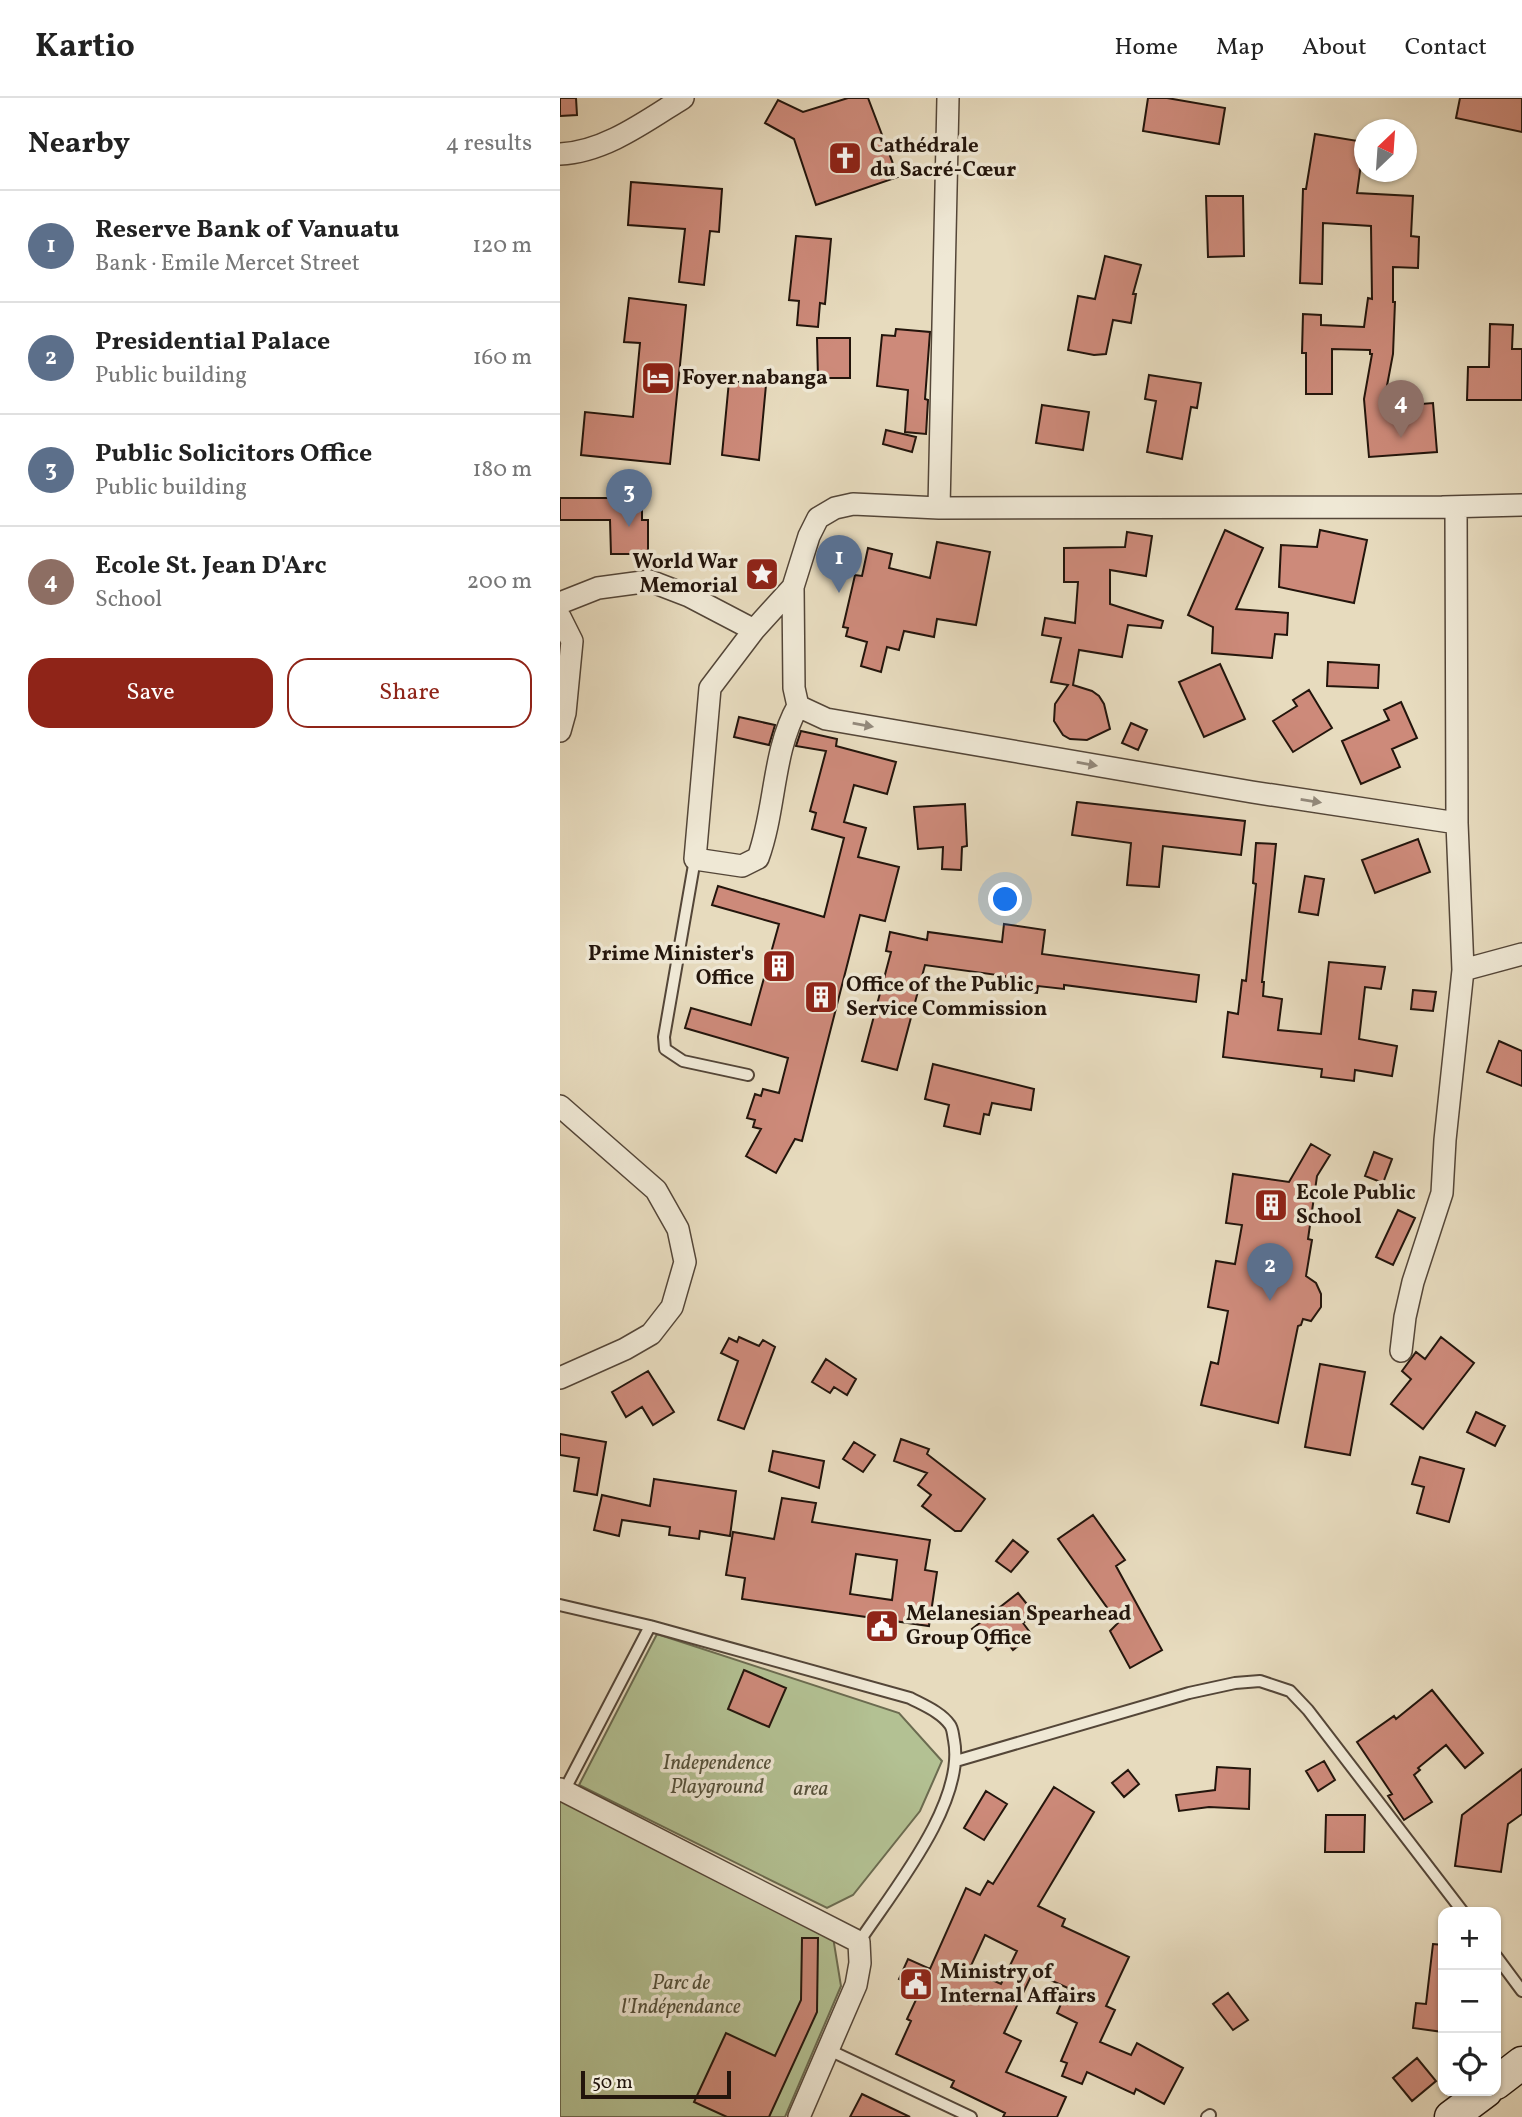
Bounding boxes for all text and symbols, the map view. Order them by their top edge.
text: Kartio [35,25,135,71]
text: Home [1114,31,1178,65]
text: Map [1216,31,1264,65]
text: About [1302,31,1367,65]
text: Contact [1405,31,1487,65]
north arrow [1354,119,1417,182]
text: Nearby [28,123,130,165]
text: 4 results [446,128,532,160]
place label: Cathédrale du Sacré-Cœur [870,132,1016,185]
church icon: Cathédrale du Sacré-Cœur [826,139,864,177]
text: Reserve Bank of Vanuatu [95,212,399,248]
text: 1 [46,230,56,262]
text: 120 m [472,230,532,262]
text: Bank · Emile Mercet Street [95,248,360,280]
text: Presidential Palace [95,324,330,360]
text: 2 [45,342,57,374]
text: 160 m [473,342,532,374]
hotel icon: Foyer nabanga [639,359,677,397]
text: Public building [95,360,247,392]
place label: Foyer nabanga [682,364,828,393]
pin: 4 [1378,380,1424,438]
text: Public Solicitors Office [95,436,372,472]
text: 3 [45,454,57,486]
text: 180 m [473,454,532,486]
pin: 3 [606,469,652,527]
text: Public building [95,472,247,504]
pin: 1 [816,535,862,593]
text: Ecole St. Jean D'Arc [95,548,327,584]
place label: World War Memorial [632,548,738,601]
place icon: World War Memorial [743,555,781,593]
text: 4 [44,566,58,598]
text: 200 m [467,566,532,598]
text: School [95,584,162,616]
button: Save [28,658,273,728]
button: Share [287,658,532,728]
one-way arrow [852,720,874,731]
one-way arrow [1076,759,1098,770]
one-way arrow [1301,796,1323,807]
your location [988,882,1022,916]
place label: Prime Minister's Office [588,940,754,993]
building icon: Prime Minister's Office [760,947,798,985]
place label: Office of the Public Service Commission [846,971,1048,1024]
building icon: Office of the Public Service Commission [802,978,840,1016]
place label: Ecole Public School [1296,1179,1416,1232]
building icon: Ecole Public School [1252,1186,1290,1224]
pin: 2 [1247,1243,1293,1301]
place label: Melanesian Spearhead Group Office [906,1600,1132,1653]
public building icon: Melanesian Spearhead Group Office [863,1607,901,1645]
park label: Independence Playground [663,1749,772,1802]
park label: area [794,1775,828,1804]
map controls [1438,1907,1501,2096]
button: + [1438,1907,1501,1970]
place label: Ministry of Internal Affairs [940,1958,1096,2011]
public building icon: Ministry of Internal Affairs [897,1965,935,2003]
park label: Parc de l'Indépendance [621,1969,741,2022]
button: − [1438,1970,1501,2033]
button: locate [1438,2033,1501,2096]
scale bar [581,2068,732,2100]
text: 50 m [592,2070,633,2096]

